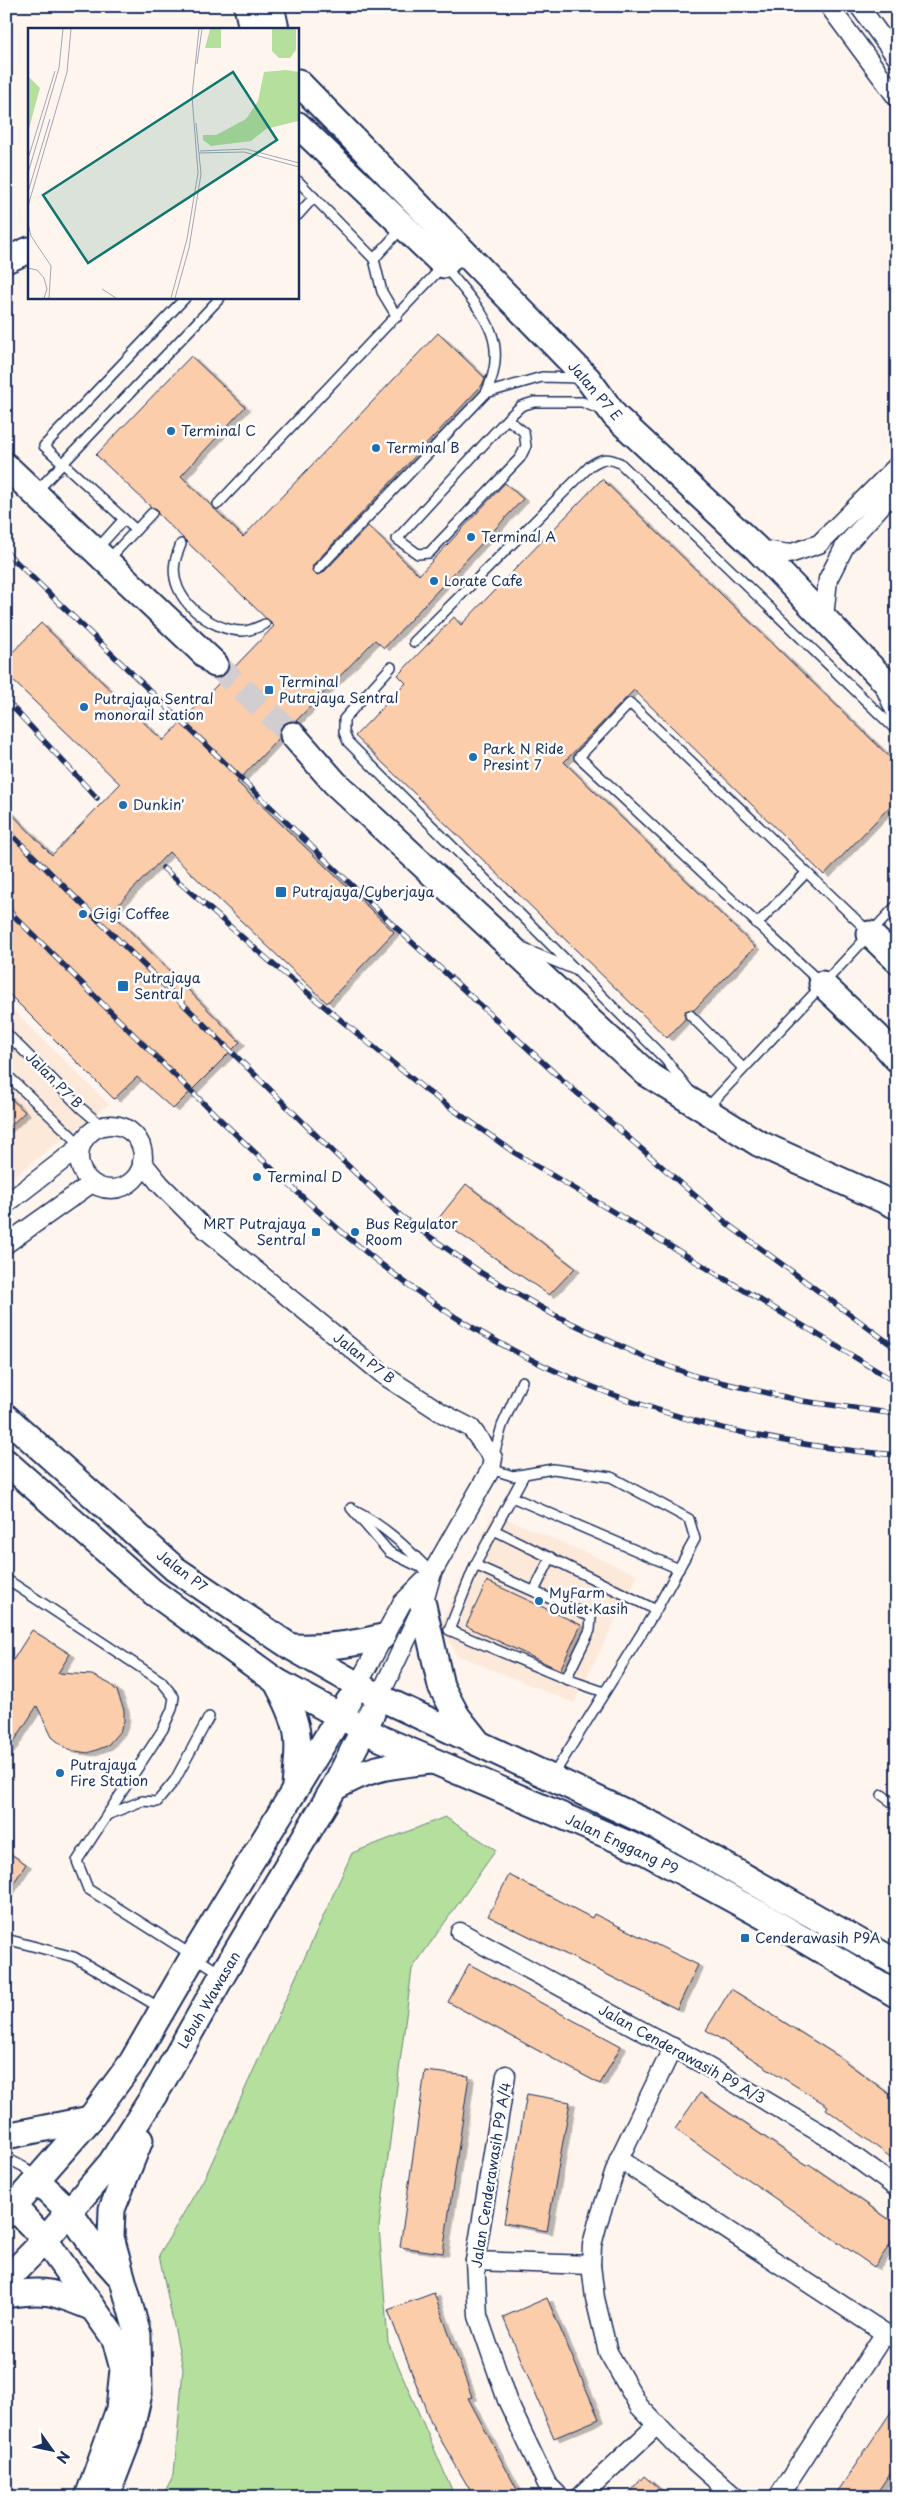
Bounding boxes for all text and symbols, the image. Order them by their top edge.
inset map [28,28,299,299]
street label: Jalan P7 E [564,356,627,425]
place label: Terminal C [181,420,256,441]
marker: Terminal C [165,425,177,437]
place label: Terminal B [386,437,460,458]
marker: Terminal B [370,442,382,454]
place label: Terminal A [481,526,556,547]
marker: Terminal A [465,531,477,543]
place label: Lorate Cafe [444,570,523,591]
marker: Lorate Cafe [428,575,440,587]
place label: Terminal Putrajaya Sentral [279,671,399,708]
marker: Terminal Putrajaya Sentral [263,684,275,696]
place label: Putrajaya Sentral monorail station [94,688,214,725]
marker: Putrajaya Sentral monorail station [78,701,90,713]
place label: Park N Ride Presint 7 [483,738,564,775]
marker: Park N Ride Presint 7 [467,751,479,763]
place label: Dunkin' [133,794,185,815]
marker: Dunkin' [117,799,129,811]
place label: Putrajaya/Cyberjaya [292,881,434,902]
marker: Putrajaya/Cyberjaya [274,885,288,899]
place label: Gigi Coffee [93,903,170,924]
marker: Gigi Coffee [77,908,89,920]
place label: Putrajaya Sentral [134,967,201,1004]
marker: Putrajaya Sentral [116,979,130,993]
street label: Jalan P7 B [21,1046,88,1113]
place label: Terminal D [267,1166,342,1187]
marker: Terminal D [251,1171,263,1183]
place label: MRT Putrajaya Sentral [203,1213,306,1250]
place label: Bus Regulator Room [365,1213,458,1250]
marker: MRT Putrajaya Sentral [310,1226,322,1238]
marker: Bus Regulator Room [349,1226,361,1238]
street label: Jalan P7 B [329,1327,399,1388]
street label: Jalan P7 [152,1545,213,1597]
place label: MyFarm Outlet Kasih [549,1582,628,1619]
marker: MyFarm Outlet Kasih [533,1595,545,1607]
place label: Putrajaya Fire Station [70,1754,148,1791]
marker: Putrajaya Fire Station [54,1767,66,1779]
street label: Jalan Enggang P9 [562,1808,682,1879]
place label: Cenderawasih P9A [755,1927,881,1948]
marker: Cenderawasih P9A [739,1932,751,1944]
street label: Lebuh Wawasan [172,1947,245,2052]
street label: Jalan Cenderawasih P9 A/3 [595,1999,770,2108]
street label: Jalan Cenderawasih P9 A/4 [465,2081,516,2269]
north arrow [28,2426,78,2476]
text: N [51,2447,75,2468]

